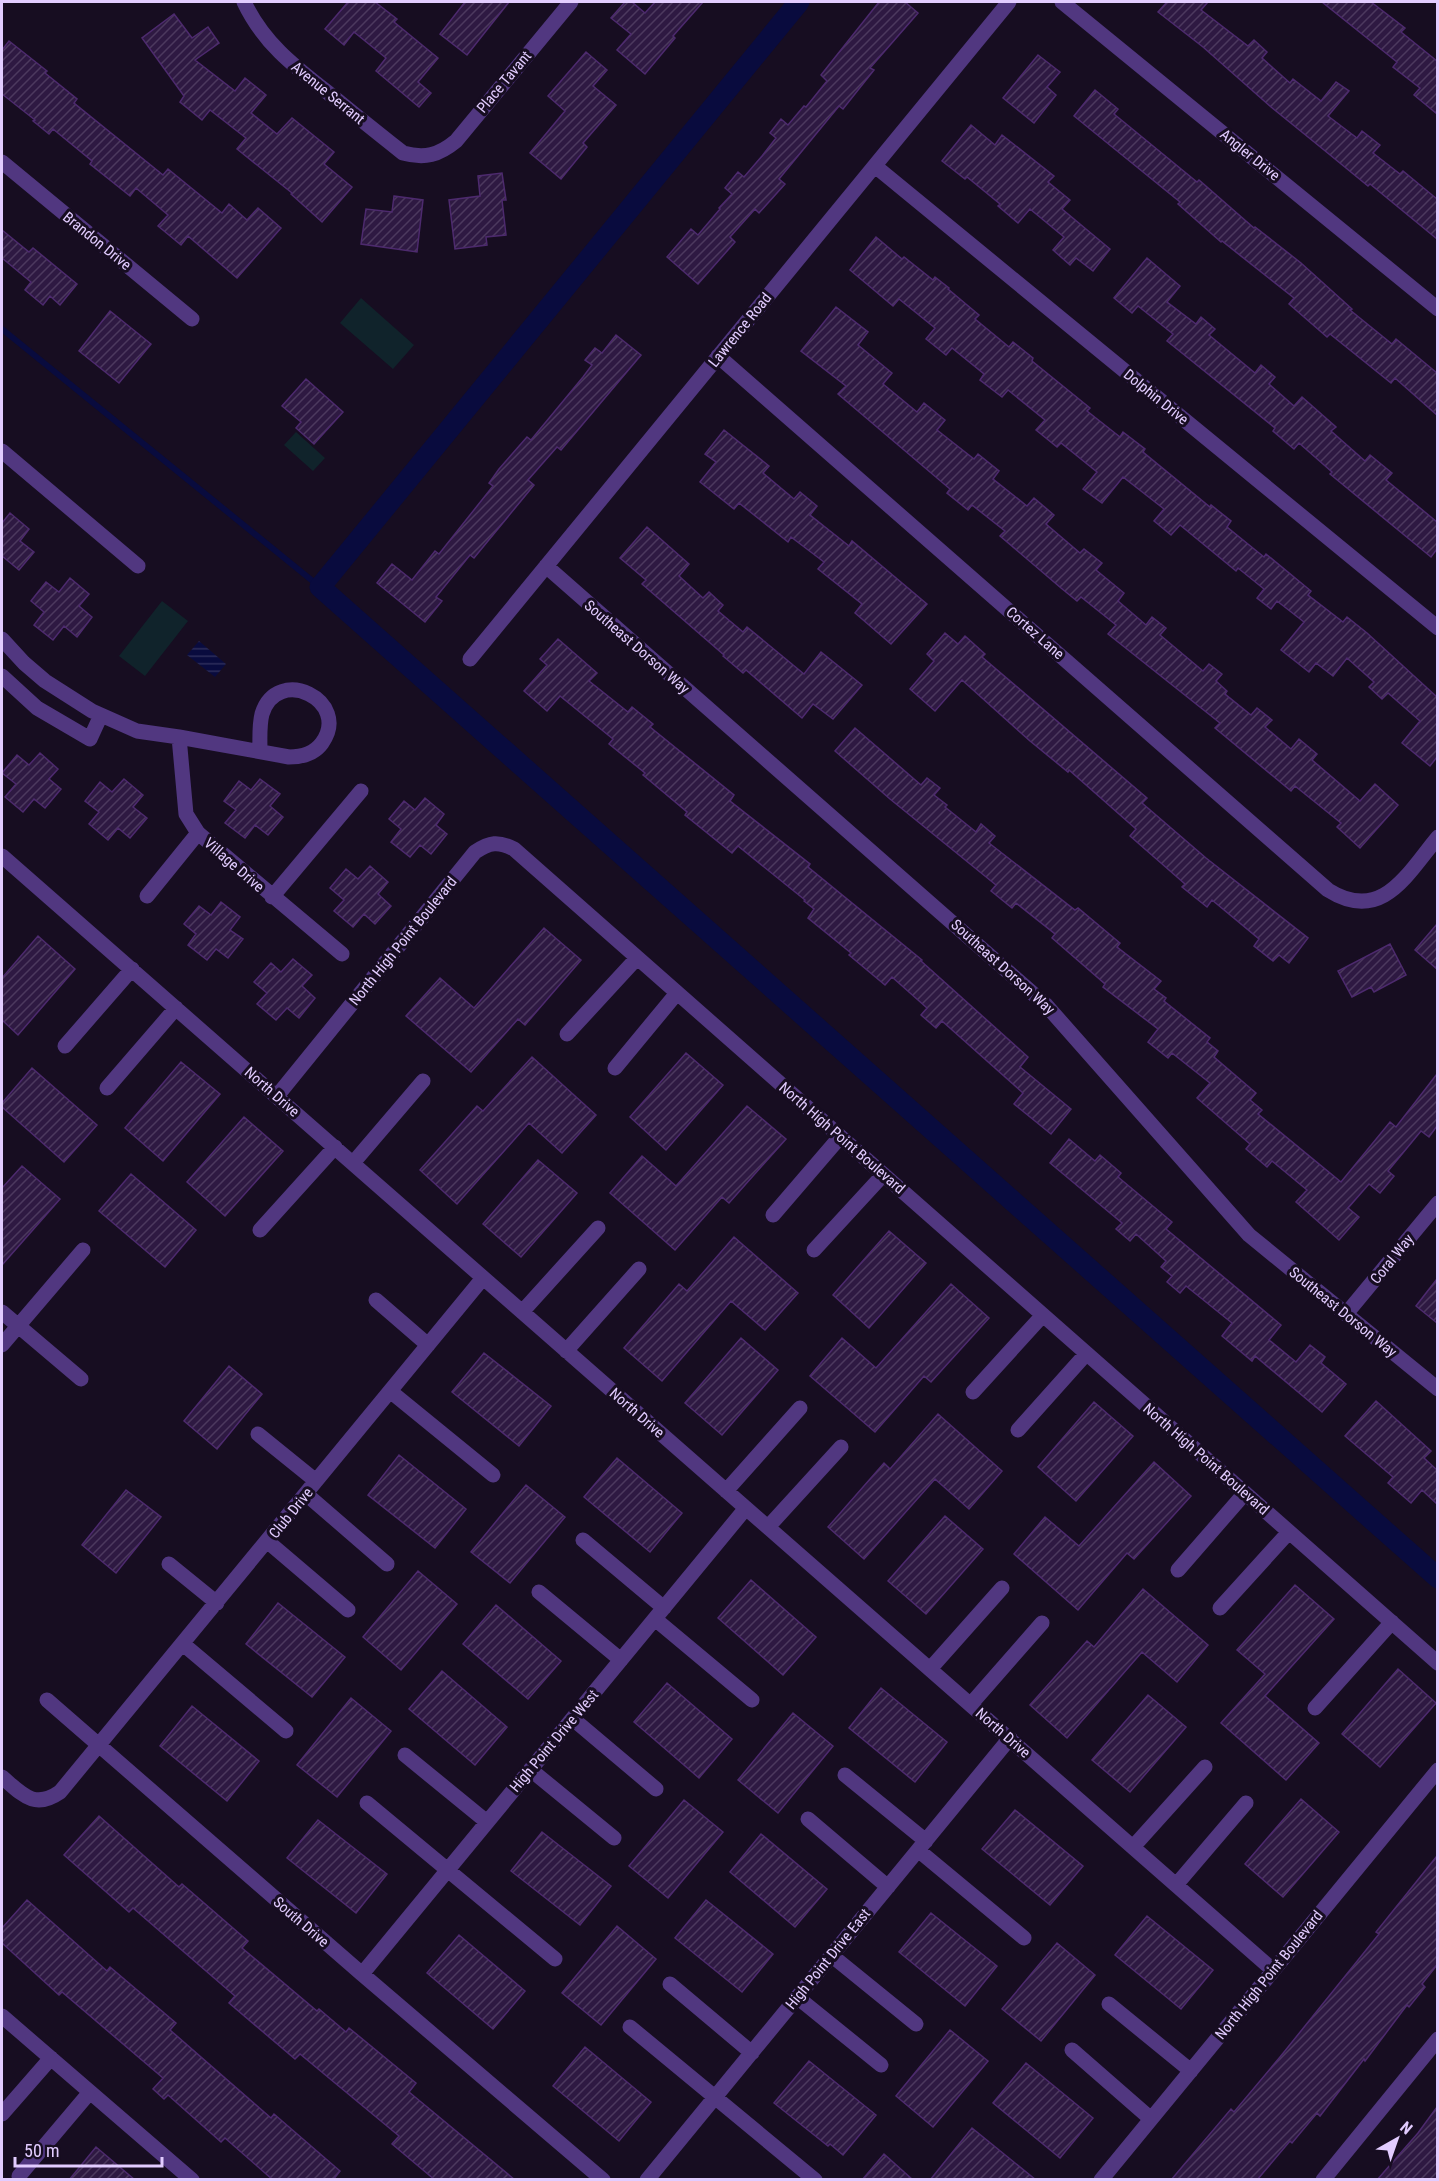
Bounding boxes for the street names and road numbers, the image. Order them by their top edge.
street label: Place Tavant [473,47,535,117]
street label: Avenue Serrant [288,58,368,128]
street label: Angler Drive [1216,125,1284,185]
street label: Brandon Drive [59,208,135,274]
street label: Lawrence Road [705,289,775,371]
street label: Dolphin Drive [1120,365,1192,429]
street label: Southeast Dorson Way [581,596,693,698]
street label: Cortez Lane [1002,603,1068,663]
street label: Village Drive [200,834,268,896]
street label: North High Point Boulevard [345,873,461,1009]
street label: Southeast Dorson Way [947,916,1059,1018]
street label: North Drive [241,1063,303,1121]
street label: North High Point Boulevard [775,1078,909,1198]
street label: Coral Way [1366,1230,1418,1288]
street label: Southeast Dorson Way [1285,1263,1401,1361]
street label: North Drive [606,1384,668,1442]
street label: North High Point Boulevard [1139,1399,1273,1519]
street label: Club Drive [265,1484,317,1542]
street label: High Point Drive West [506,1686,602,1796]
street label: North Drive [972,1704,1034,1762]
street label: South Drive [270,1893,332,1951]
street label: High Point Drive East [782,1905,874,2013]
street label: North High Point Boulevard [1211,1907,1327,2043]

